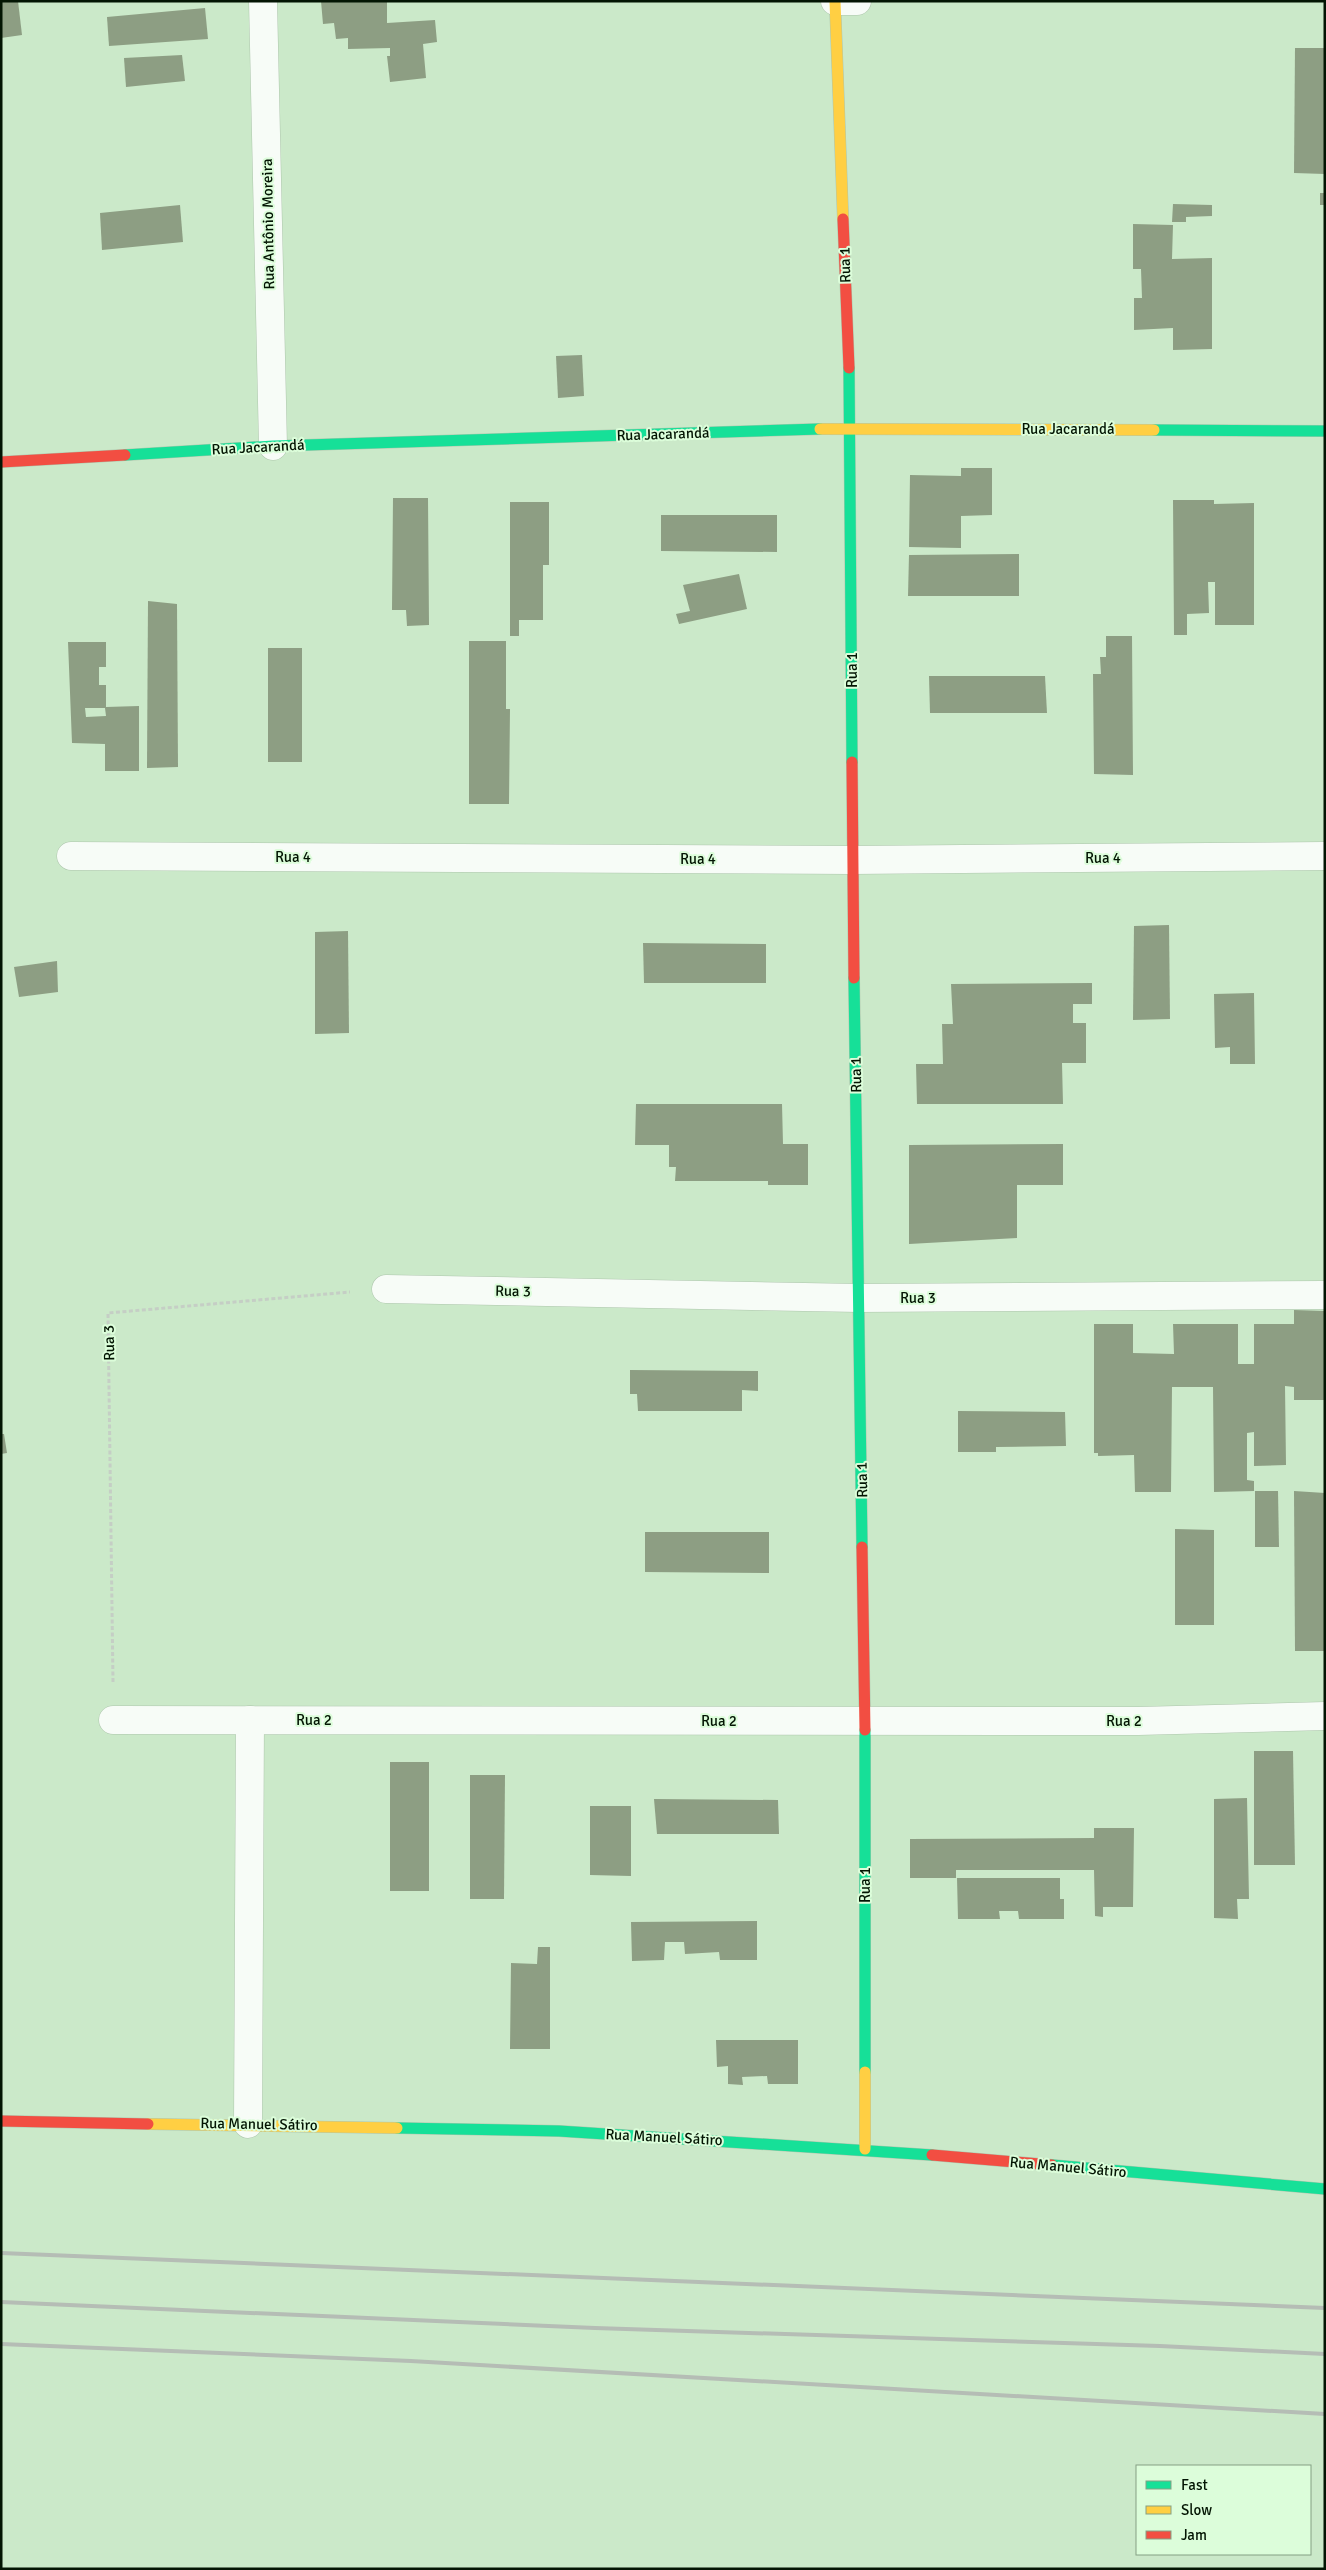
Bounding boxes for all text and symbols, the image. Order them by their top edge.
street label: Rua Antônio Moreira [258,158,278,290]
street label: Rua 1 [835,247,855,283]
street label: Rua Jacarandá [1021,420,1115,438]
street label: Rua Jacarandá [616,423,710,445]
street label: Rua Jacarandá [211,436,305,458]
street label: Rua 1 [843,652,861,688]
street label: Rua 4 [275,848,311,866]
street label: Rua 4 [1085,849,1121,867]
street label: Rua 4 [680,850,716,868]
street label: Rua 1 [847,1057,865,1093]
street label: Rua 3 [495,1282,531,1300]
street label: Rua 3 [900,1289,936,1307]
street label: Rua 3 [100,1325,118,1361]
street label: Rua 1 [853,1462,871,1498]
street label: Rua 2 [296,1711,332,1729]
street label: Rua 2 [701,1712,737,1730]
street label: Rua 2 [1106,1712,1142,1730]
street label: Rua 1 [856,1867,874,1903]
street label: Rua Manuel Sátiro [200,2114,318,2134]
street label: Rua Manuel Sátiro [605,2125,723,2149]
street label: Rua Manuel Sátiro [1009,2153,1127,2181]
legend [1136,2465,1311,2555]
text: Fast [1181,2476,1208,2494]
text: Slow [1181,2501,1212,2519]
text: Jam [1181,2526,1207,2544]

